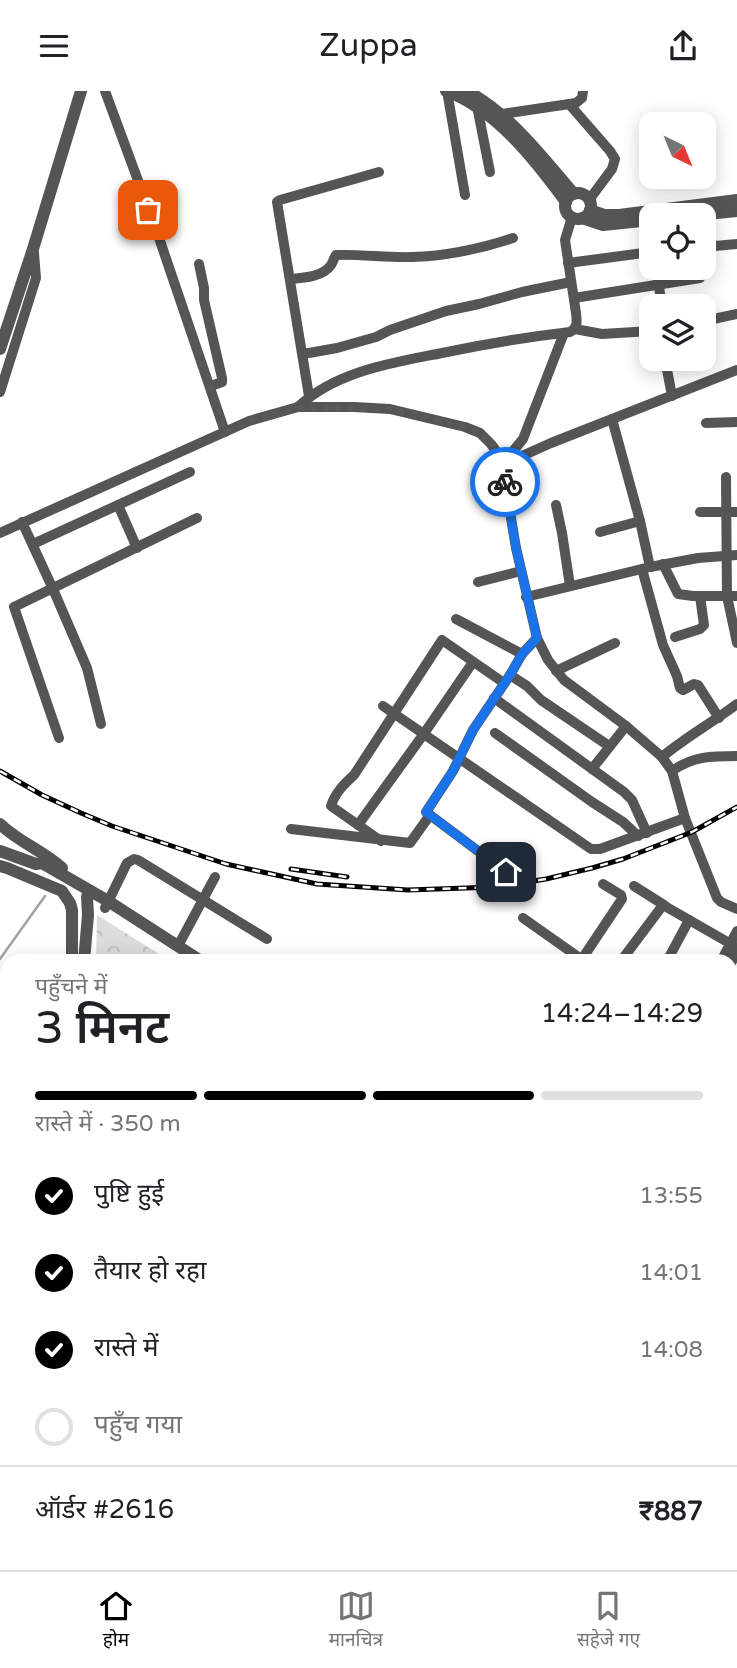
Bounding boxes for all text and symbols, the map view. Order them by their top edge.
icon: menu [35,27,73,65]
text: Zuppa [319,27,418,65]
icon: share [664,27,702,65]
north arrow [639,112,716,189]
map controls [639,112,716,371]
pin [118,180,178,240]
icon: bag [129,191,167,229]
button: locate [639,203,716,280]
button: layers [639,294,716,371]
courier [470,447,540,517]
icon: bike [486,463,524,501]
pin [476,842,536,902]
icon: home [487,853,525,891]
text: पहुँचने में [35,973,107,1001]
text: 14:24–14:29 [541,998,703,1029]
text: 3 मिनट [35,1001,169,1056]
text: रास्ते में · 350 m [35,1110,181,1138]
icon: check [35,1177,73,1215]
text: पुष्टि हुई [94,1178,164,1209]
text: 13:55 [639,1182,703,1210]
icon: check [35,1254,73,1292]
text: तैयार हो रहा [94,1255,207,1286]
text: 14:01 [639,1259,703,1287]
icon: check [35,1331,73,1369]
text: रास्ते में [94,1332,159,1363]
text: 14:08 [639,1336,703,1364]
text: पहुँच गया [94,1409,182,1440]
text: ऑर्डर #2616 [35,1494,174,1525]
text: ₹887 [639,1496,703,1527]
tab: होम [97,1587,135,1654]
tab: मानचित्र [329,1587,383,1654]
tab: सहेजे गए [577,1587,640,1654]

